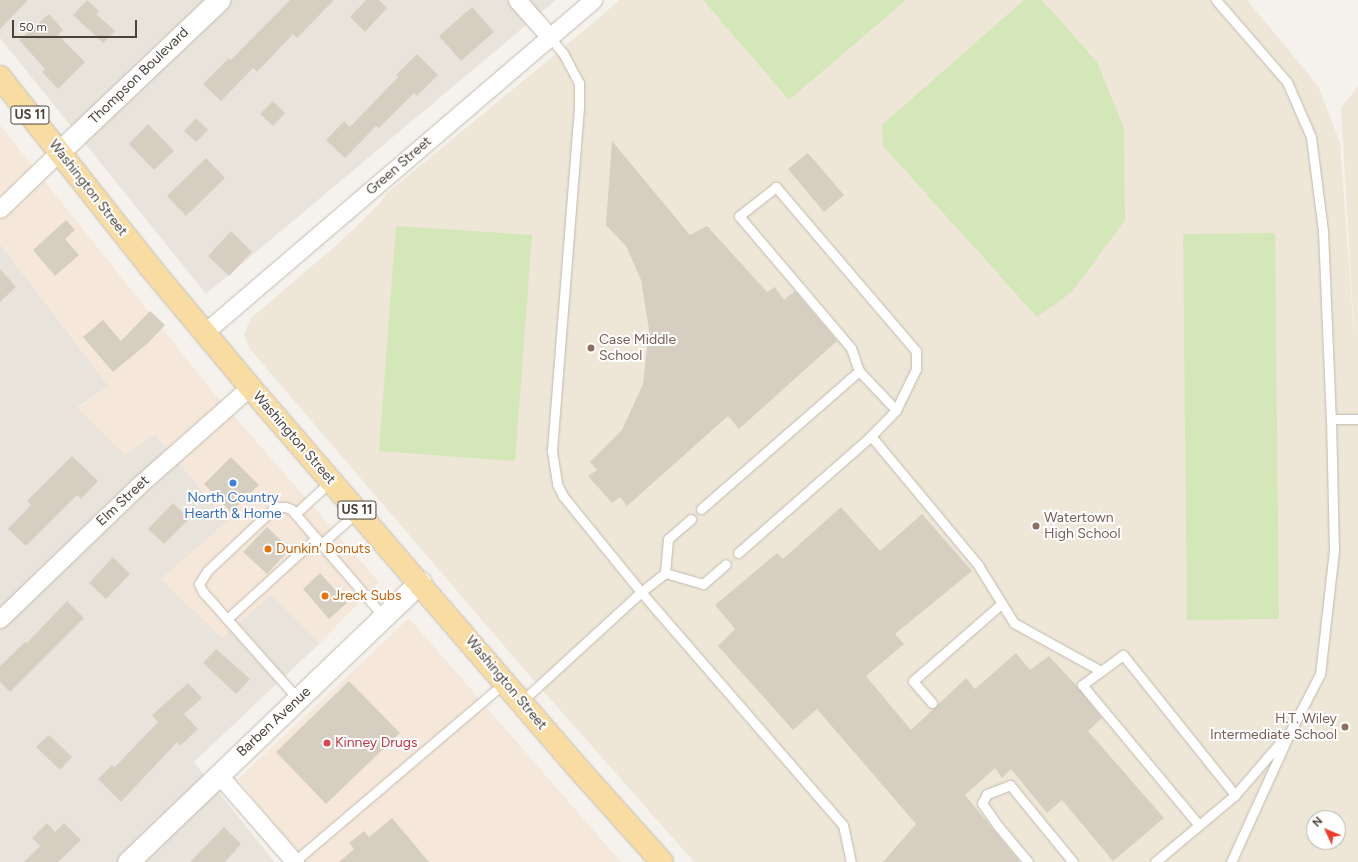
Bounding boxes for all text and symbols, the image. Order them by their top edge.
scale bar [14,12,139,38]
text: 50 m [19,20,47,34]
street label: Thompson Boulevard [86,24,192,128]
road number: US 11 [10,104,50,126]
street label: Green Street [363,133,435,199]
street label: Washington Street [45,137,131,239]
place label: Case Middle School [599,332,676,364]
marker: Case Middle School [586,343,596,353]
street label: Washington Street [249,388,339,488]
street label: Elm Street [93,472,153,530]
marker: North Country Hearth & Home [228,478,238,488]
place label: North Country Hearth & Home [184,490,282,522]
road number: US 11 [337,499,377,521]
place label: Watertown High School [1044,510,1121,542]
marker: Watertown High School [1031,521,1041,531]
place label: Dunkin' Donuts [276,541,371,557]
marker: Dunkin' Donuts [263,544,273,554]
place label: Jreck Subs [333,588,402,604]
marker: Jreck Subs [320,591,330,601]
street label: Washington Street [462,633,550,733]
street label: Barben Avenue [234,684,314,760]
place label: H.T. Wiley Intermediate School [1210,711,1337,744]
marker: H.T. Wiley Intermediate School [1340,722,1350,732]
place label: Kinney Drugs [335,735,418,751]
marker: Kinney Drugs [322,738,332,748]
north arrow [1306,810,1346,850]
text: N [1310,814,1325,830]

